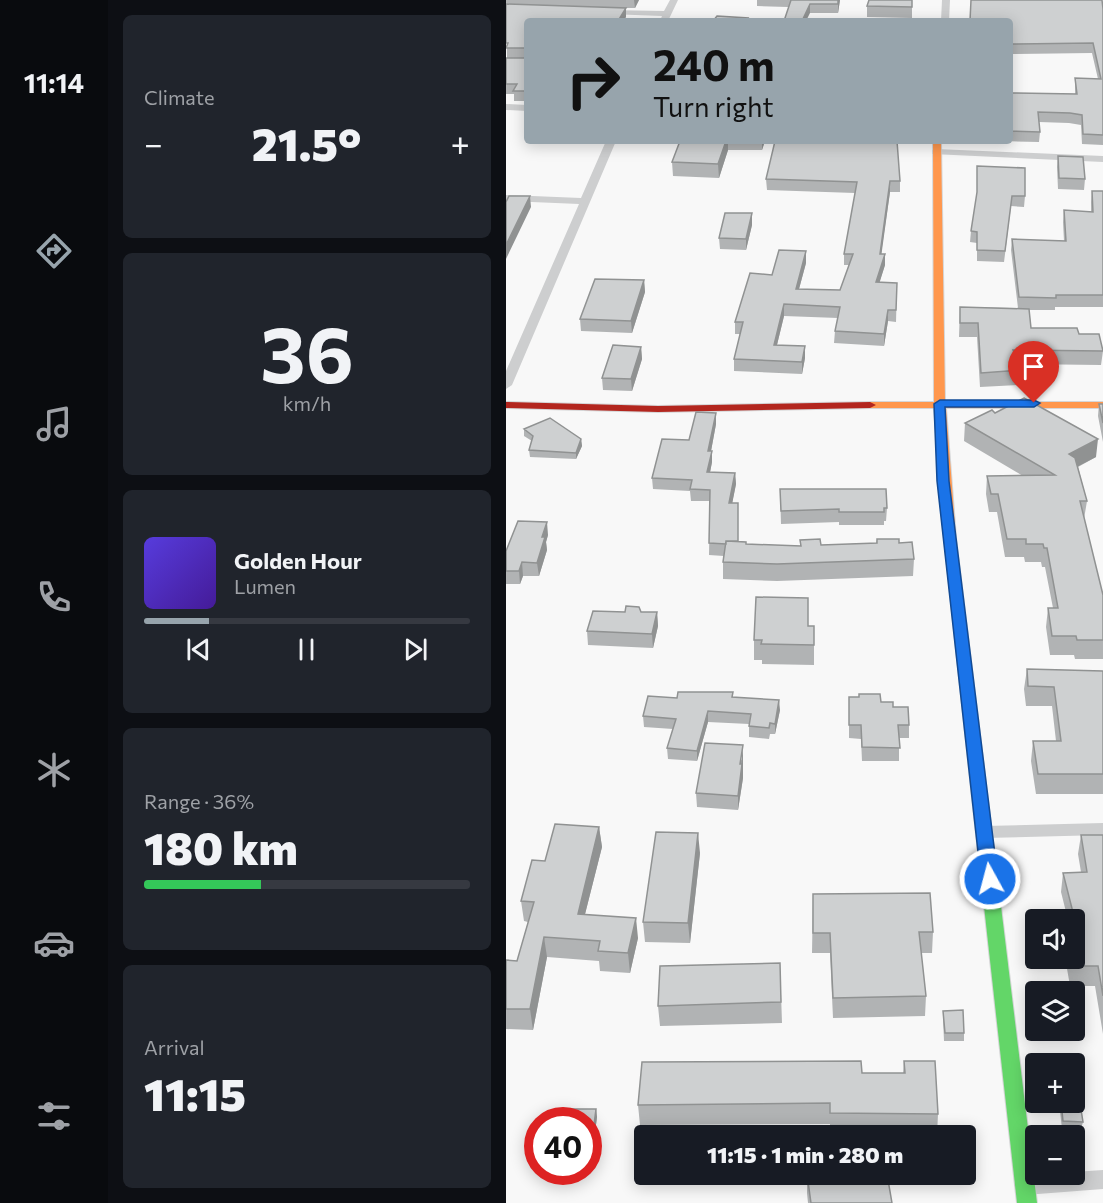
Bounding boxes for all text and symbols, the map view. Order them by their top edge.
text: 240 m [653,38,775,90]
icon: right [554,42,632,120]
text: 11:14 [24,66,84,99]
text: Climate [144,85,214,109]
text: Turn right [653,90,773,123]
text: 21.5° [252,115,362,170]
text: − [144,122,163,163]
text: + [451,122,470,163]
icon: directions [33,230,75,272]
text: 36 [260,304,354,399]
pin [1008,341,1059,403]
icon: arrive [1017,350,1050,383]
text: km/h [283,391,331,415]
icon: music [33,403,75,445]
text: Golden Hour [234,547,362,574]
text: Lumen [234,574,296,598]
icon: phone [33,576,75,618]
icon: previous [182,633,215,666]
icon: pause [290,633,323,666]
icon: next [399,633,432,666]
icon: climate [33,749,75,791]
text: Range · 36% [144,789,254,813]
text: 180 km [144,819,298,874]
position arrow [958,847,1022,911]
map controls [1025,909,1085,1185]
button: sound [1025,909,1085,969]
icon: car [33,922,75,964]
button: layers [1025,981,1085,1041]
text: Arrival [144,1035,205,1059]
button: + [1025,1053,1085,1113]
text: 11:15 [144,1065,246,1120]
icon: filters [33,1095,75,1137]
speed limit sign: 40 [524,1107,602,1185]
button: − [1025,1125,1085,1185]
text: 11:15 · 1 min · 280 m [707,1141,903,1168]

